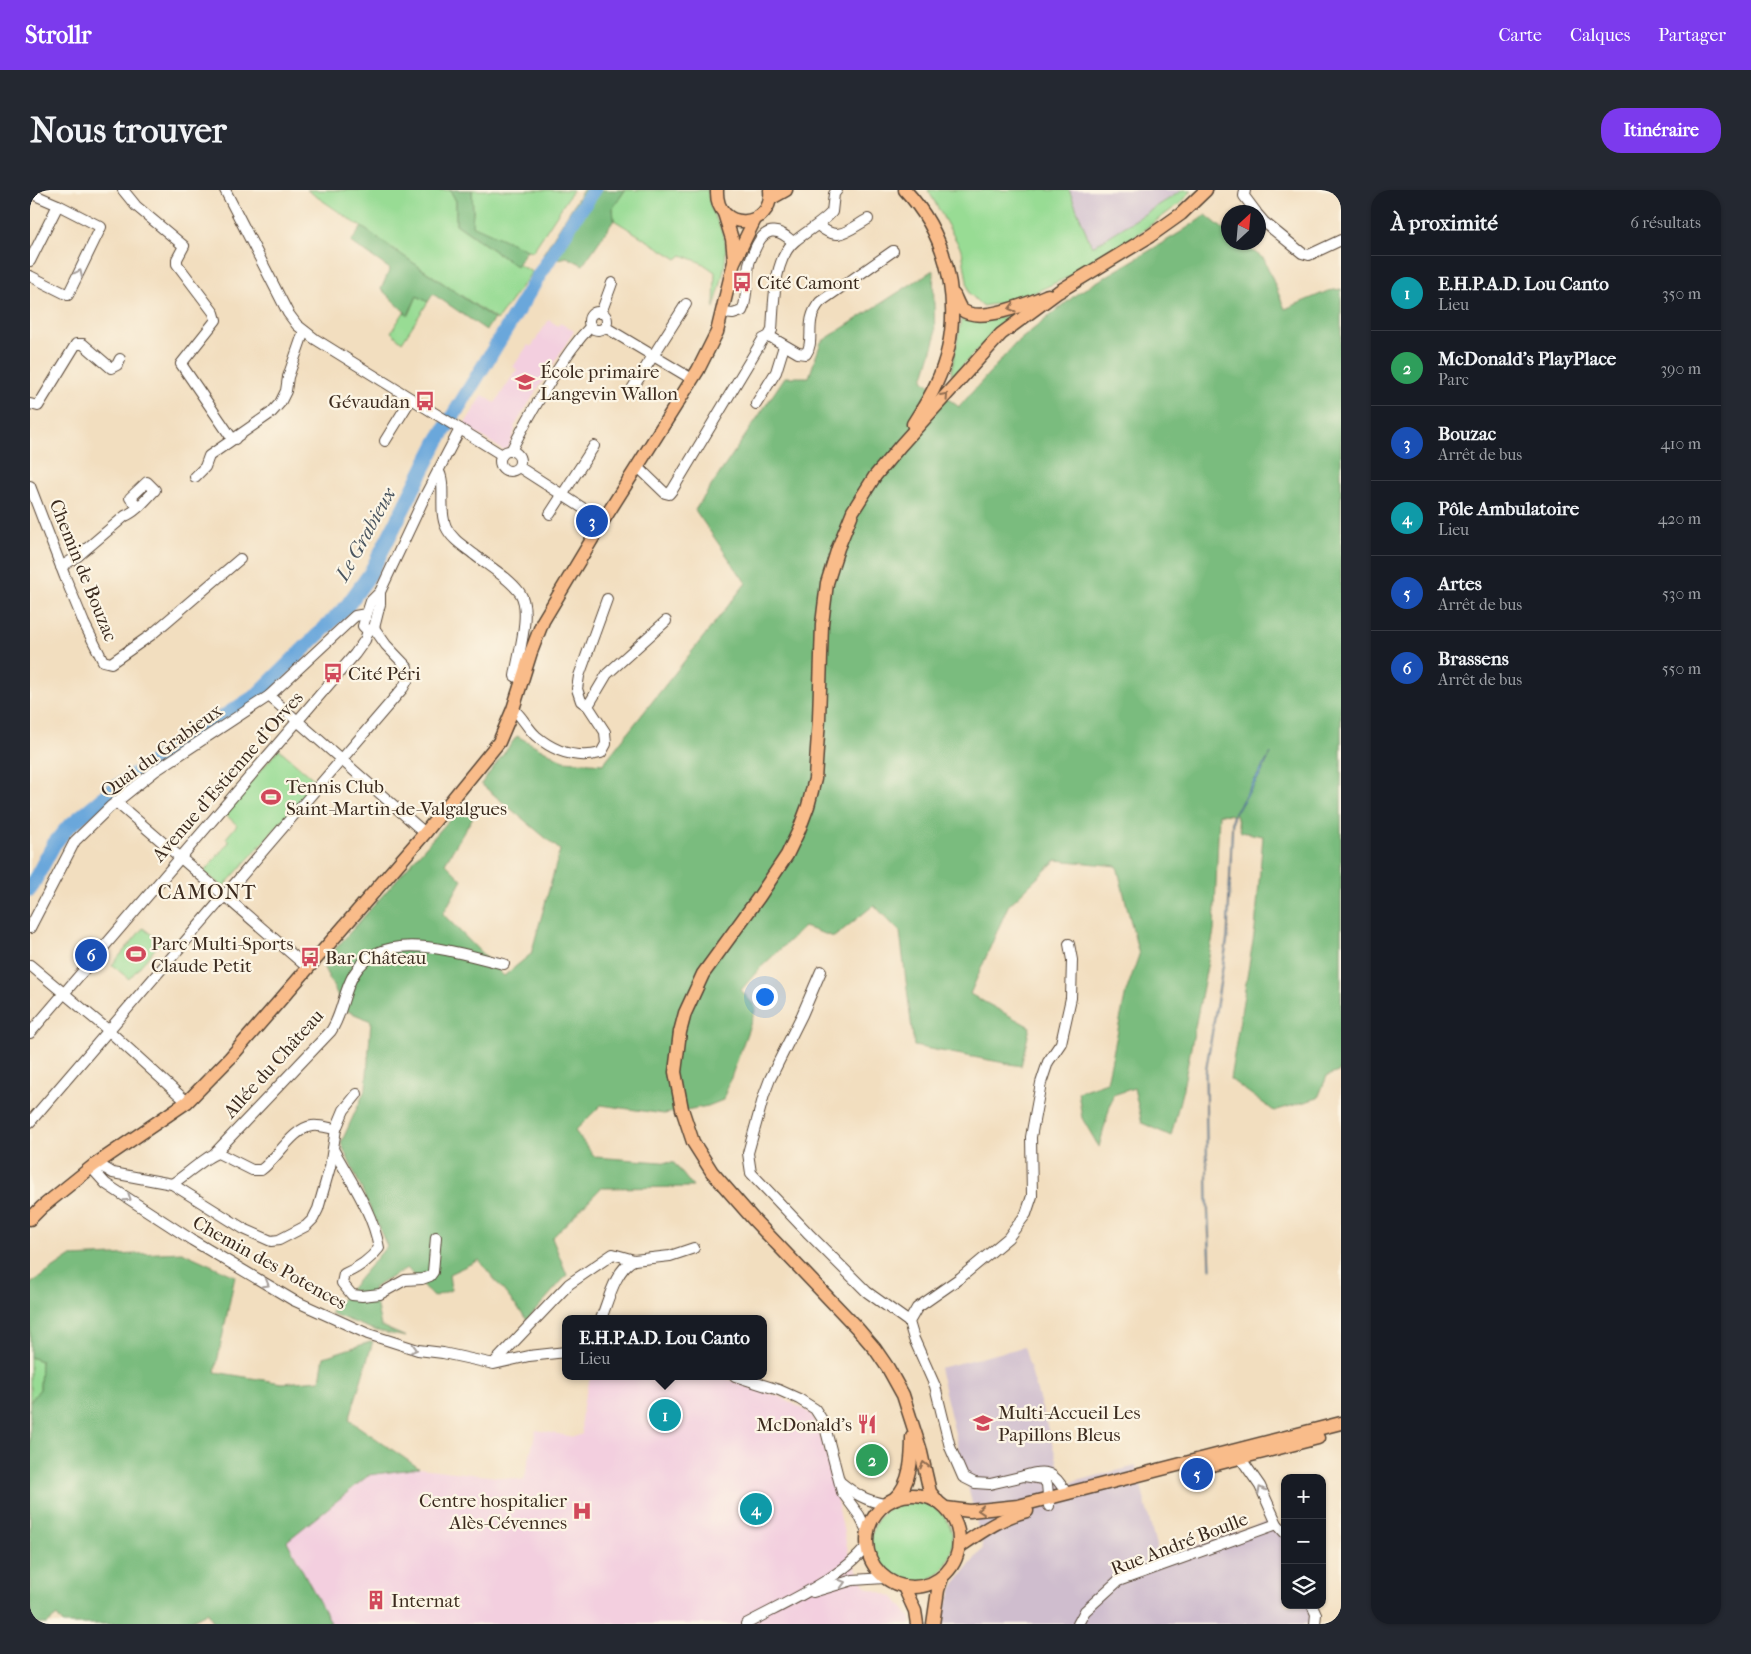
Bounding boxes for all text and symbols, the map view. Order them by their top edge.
text: Strollr [25,21,92,49]
text: Carte [1499,25,1542,46]
text: Calques [1570,25,1630,46]
text: Partager [1658,25,1726,46]
button: Itinéraire [1601,108,1721,153]
text: Nous trouver [30,110,227,151]
north arrow [1221,205,1266,250]
text: À proximité [1391,211,1498,235]
text: 6 résultats [1630,213,1701,232]
one-way arrow [72,269,83,278]
bus stop icon: Cité Camont [731,271,753,293]
place label: Cité Camont [757,272,860,294]
text: E.H.P.A.D. Lou Canto [1438,273,1609,295]
text: 1 [1404,284,1410,303]
text: 350 m [1662,284,1701,303]
text: Lieu [1438,295,1469,314]
one-way arrow [1007,302,1016,313]
text: McDonald's PlayPlace [1438,348,1616,370]
text: 2 [1403,359,1411,378]
text: 390 m [1660,359,1701,378]
place label: École primaire Langevin Wallon [540,361,678,405]
text: Parc [1438,370,1469,389]
school or university icon: École primaire Langevin Wallon [514,371,536,393]
bus stop icon: Gévaudan [414,390,436,412]
place label: Gévaudan [328,391,410,413]
one-way arrow [939,393,948,402]
text: Bouzac [1438,423,1496,445]
text: 3 [1404,434,1410,453]
text: 410 m [1660,434,1701,453]
text: Arrêt de bus [1438,445,1522,464]
water label: Le Grabieux [329,483,401,587]
street label: Chemin de Bouzac [45,496,122,645]
text: Pôle Ambulatoire [1438,498,1579,520]
pin: 3 [576,502,608,540]
text: 4 [1402,509,1412,528]
text: 420 m [1658,509,1701,528]
text: Lieu [1438,520,1469,539]
text: Artes [1438,573,1482,595]
text: 5 [1404,584,1410,603]
text: 530 m [1662,584,1701,603]
text: Arrêt de bus [1438,595,1522,614]
text: Brassens [1438,648,1509,670]
text: 6 [1403,659,1411,678]
text: 550 m [1662,659,1701,678]
bus stop icon: Cité Péri [322,662,344,684]
place label: Cité Péri [348,663,421,685]
text: Arrêt de bus [1438,670,1522,689]
street label: Avenue d'Estienne d'Orves [147,687,308,867]
street label: Quai du Grabieux [97,699,227,802]
place label: Tennis Club Saint-Martin-de-Valgalgues [286,776,507,820]
sports icon: Tennis Club Saint-Martin-de-Valgalgues [260,786,282,808]
district label: CAMONT [157,880,257,904]
place label: Parc Multi-Sports Claude Petit [151,933,294,977]
pin: 6 [75,936,107,974]
sports icon: Parc Multi-Sports Claude Petit [125,943,147,965]
bus stop icon: Bar Château [299,946,321,968]
place label: Bar Château [325,947,426,969]
your location [752,984,778,1010]
street label: Allée du Château [219,1005,328,1123]
one-way arrow [122,1192,131,1201]
street label: Chemin des Potences [189,1211,350,1314]
one-way arrow [260,1277,269,1287]
popup [562,1315,767,1380]
text: E.H.P.A.D. Lou Canto [579,1327,750,1349]
one-way arrow [409,1343,418,1353]
text: Lieu [579,1349,610,1368]
pin: 1 [649,1396,681,1434]
place label: Multi-Accueil Les Papillons Bleus [998,1402,1140,1446]
school or university icon: Multi-Accueil Les Papillons Bleus [972,1412,994,1434]
restaurant icon: McDonald's [856,1413,878,1435]
place label: McDonald's [756,1414,852,1436]
pin: 2 [856,1441,888,1479]
pin: 5 [1181,1455,1213,1493]
one-way arrow [919,1461,930,1470]
map controls [1281,1474,1326,1609]
button: + [1281,1474,1326,1519]
one-way arrow [1257,1486,1267,1495]
place label: Centre hospitalier Alès-Cévennes [419,1490,568,1534]
pin: 4 [740,1490,772,1528]
hospital icon: Centre hospitalier Alès-Cévennes [571,1500,593,1522]
one-way arrow [977,1505,985,1516]
street label: Rue André Boulle [1108,1508,1251,1580]
button: − [1281,1519,1326,1564]
button: layers [1281,1564,1326,1609]
one-way arrow [837,1579,845,1589]
building icon: Internat [365,1589,387,1611]
place label: Internat [391,1590,460,1612]

